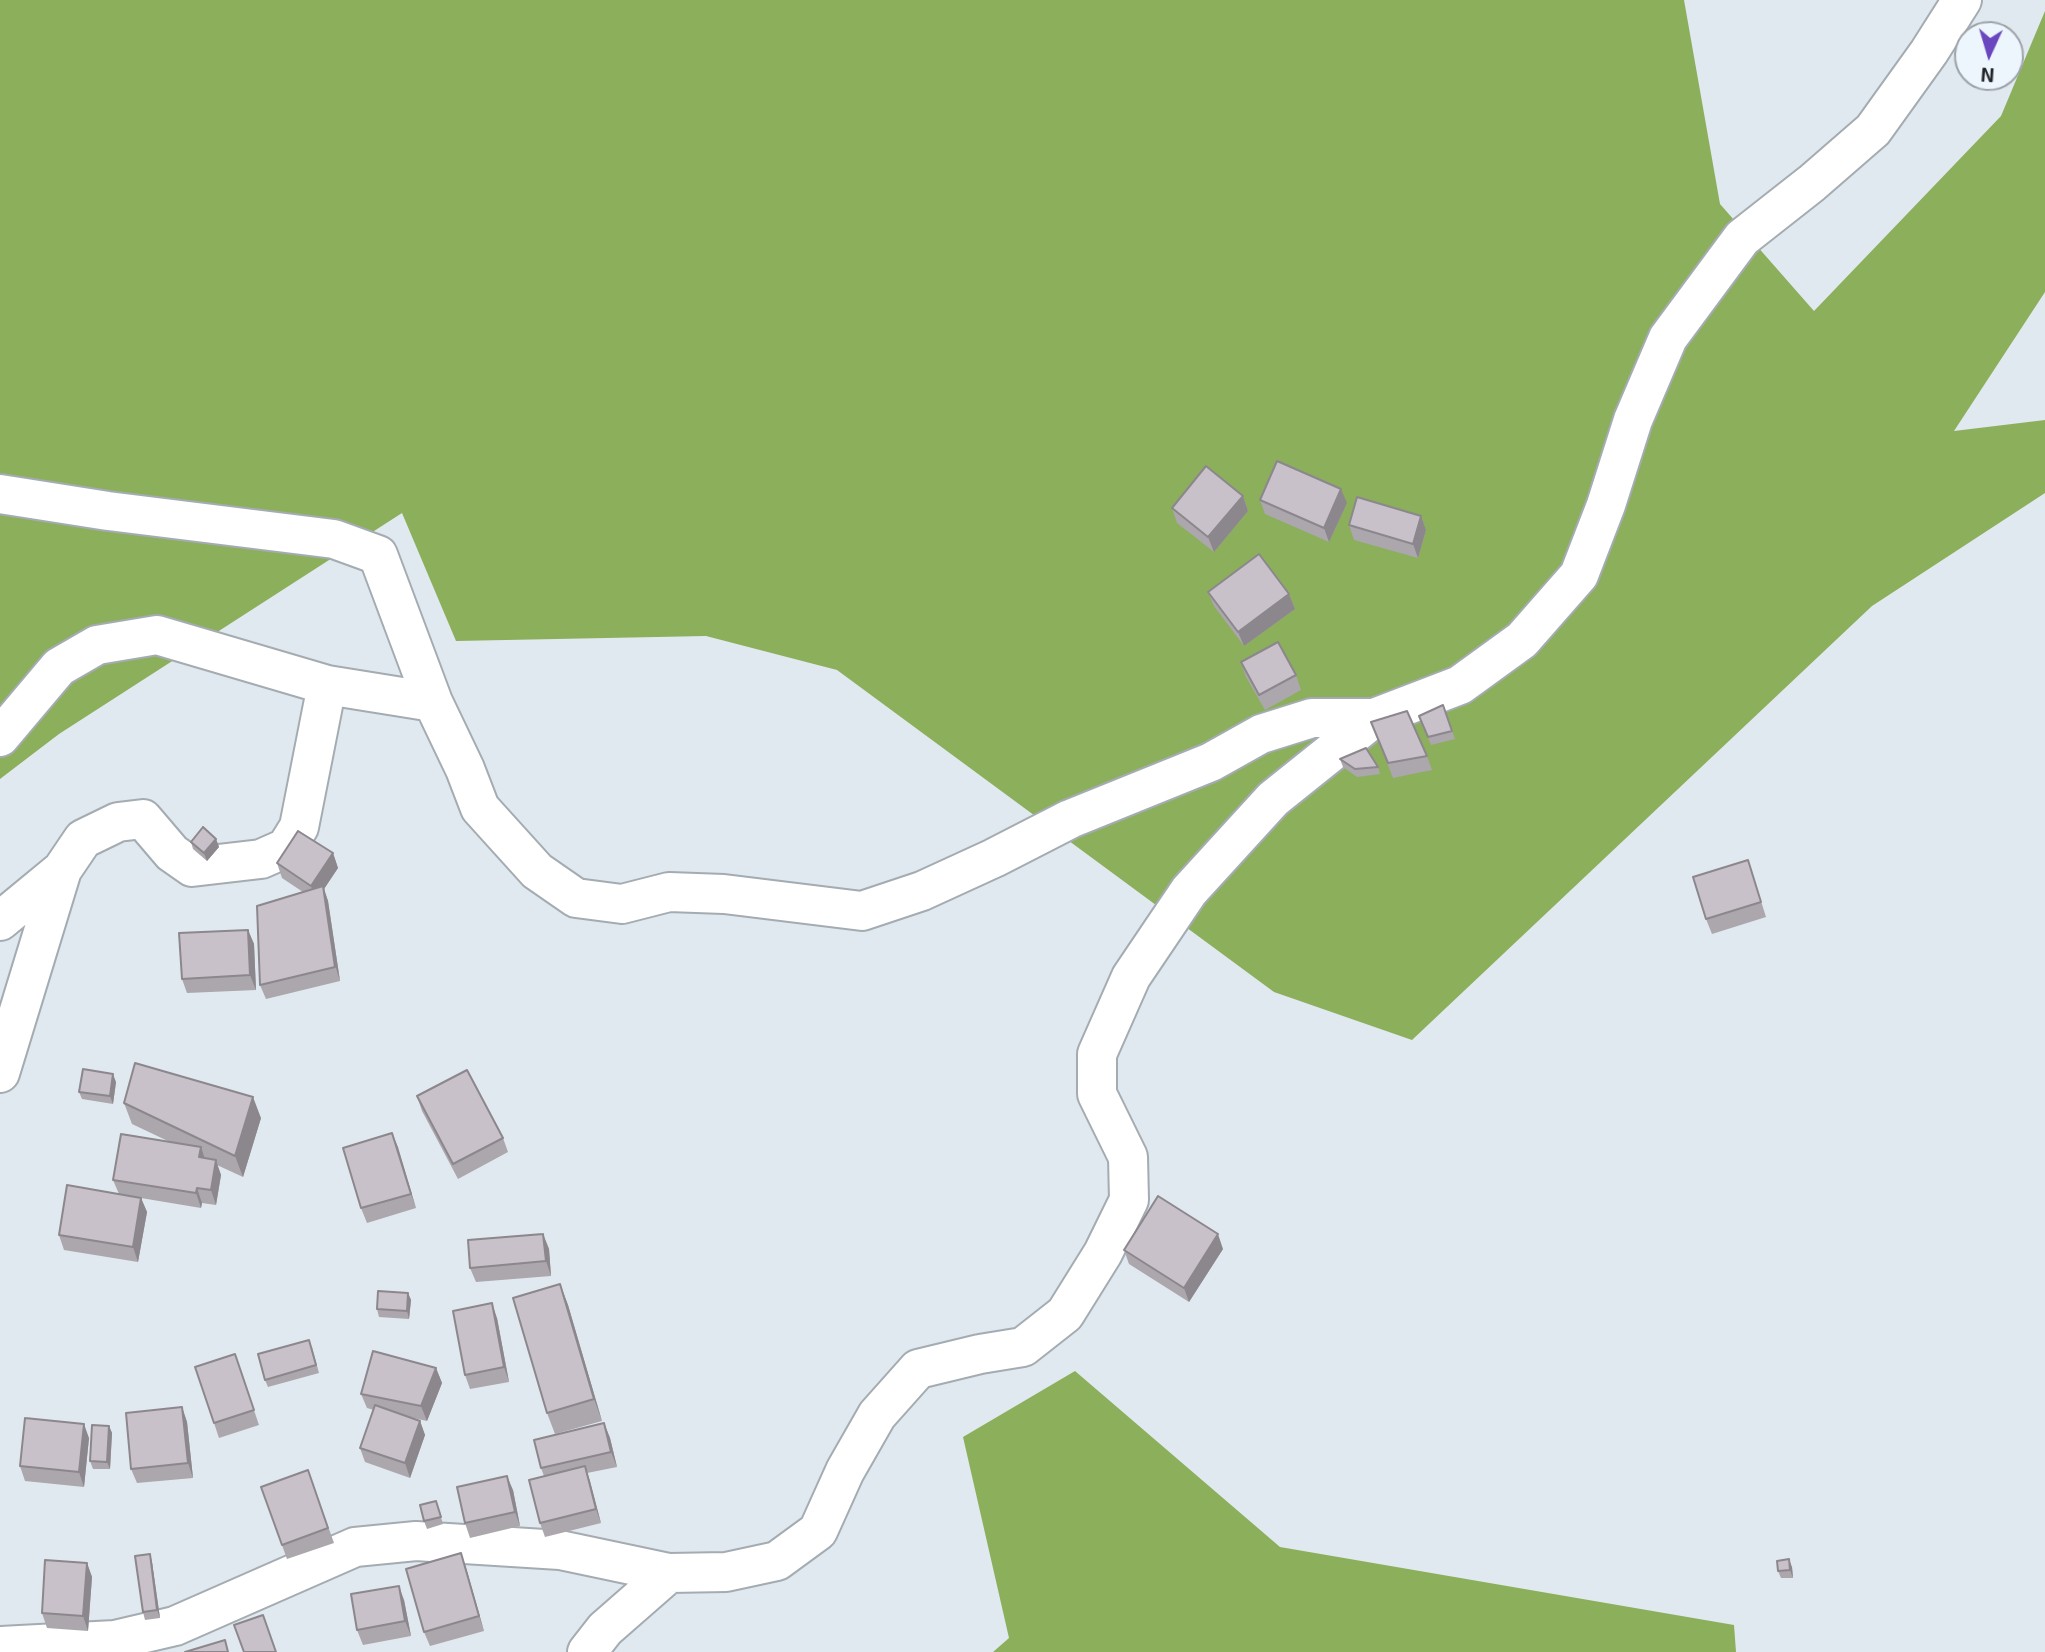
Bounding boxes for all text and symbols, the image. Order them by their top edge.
north arrow [1954,21,2024,91]
text: N [1980,64,1995,87]

